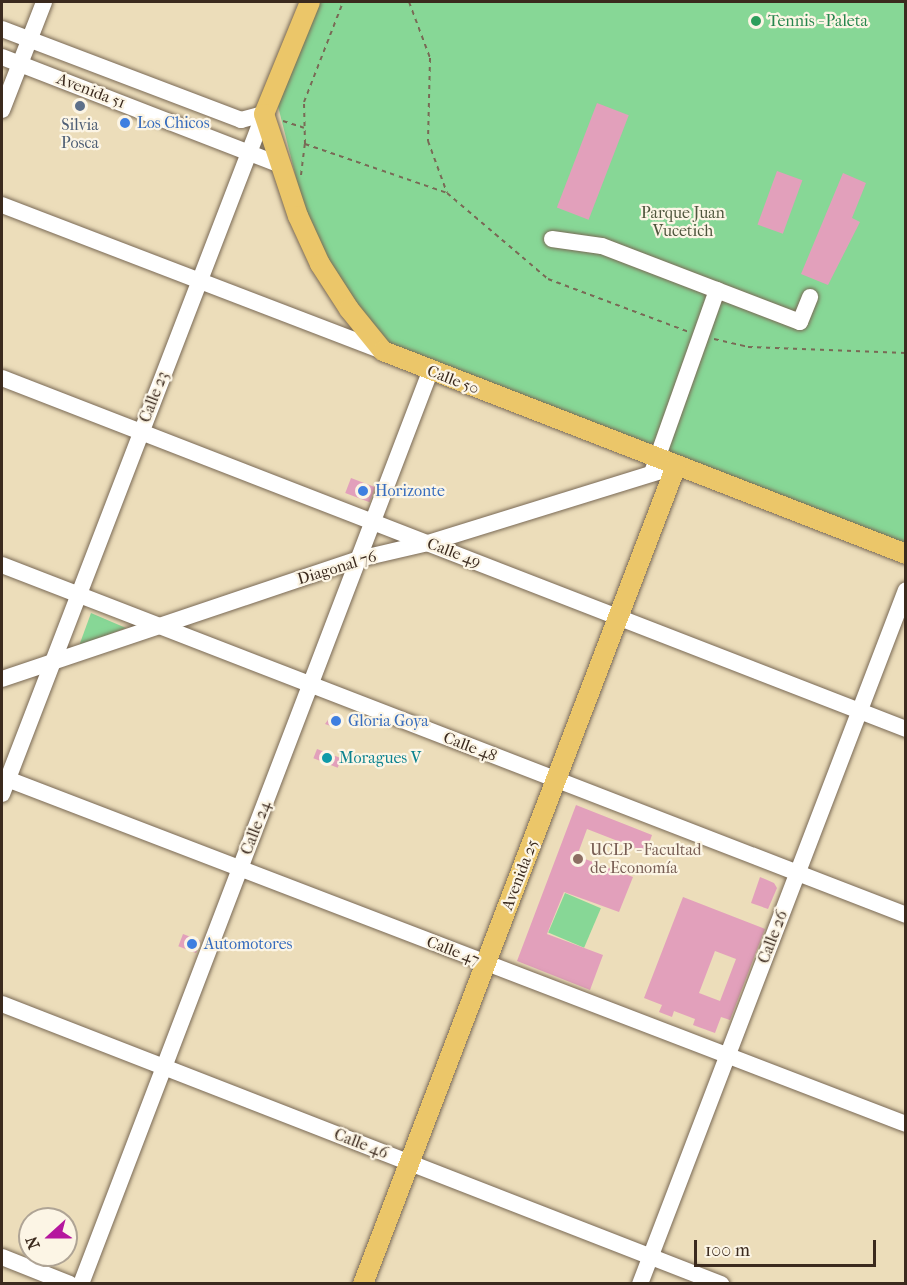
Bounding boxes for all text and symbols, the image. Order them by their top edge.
place label: Tennis - Paleta [768,11,868,31]
marker: Tennis - Paleta [749,14,763,28]
street label: Avenida 51 [54,69,128,113]
marker: Silvia Posca [73,99,87,113]
place label: Los Chicos [137,113,210,133]
place label: Silvia Posca [61,115,99,153]
marker: Los Chicos [118,116,132,130]
park label: Parque Juan Vucetich [641,203,725,241]
street label: Calle 50 [424,361,482,399]
street label: Calle 23 [136,369,172,425]
place label: Horizonte [375,481,445,501]
marker: Horizonte [356,484,370,498]
street label: Calle 49 [424,534,484,572]
street label: Diagonal 76 [295,547,379,589]
place label: Gloria Goya [348,711,429,731]
marker: Gloria Goya [329,714,343,728]
street label: Calle 48 [441,728,499,766]
place label: Moragues V [339,748,421,768]
marker: Moragues V [320,751,334,765]
street label: Calle 24 [237,798,275,858]
street label: Avenida 25 [498,837,542,913]
place label: UCLP - Facultad de Economía [590,840,702,878]
marker: UCLP - Facultad de Economía [571,852,585,866]
street label: Calle 26 [754,908,792,966]
street label: Calle 47 [424,932,482,970]
place label: Automotores [204,934,292,954]
marker: Automotores [185,937,199,951]
street label: Calle 46 [331,1125,391,1163]
north arrow [18,1207,78,1267]
scale bar [697,1228,878,1266]
text: N [22,1234,44,1252]
text: 100 m [705,1240,750,1261]

